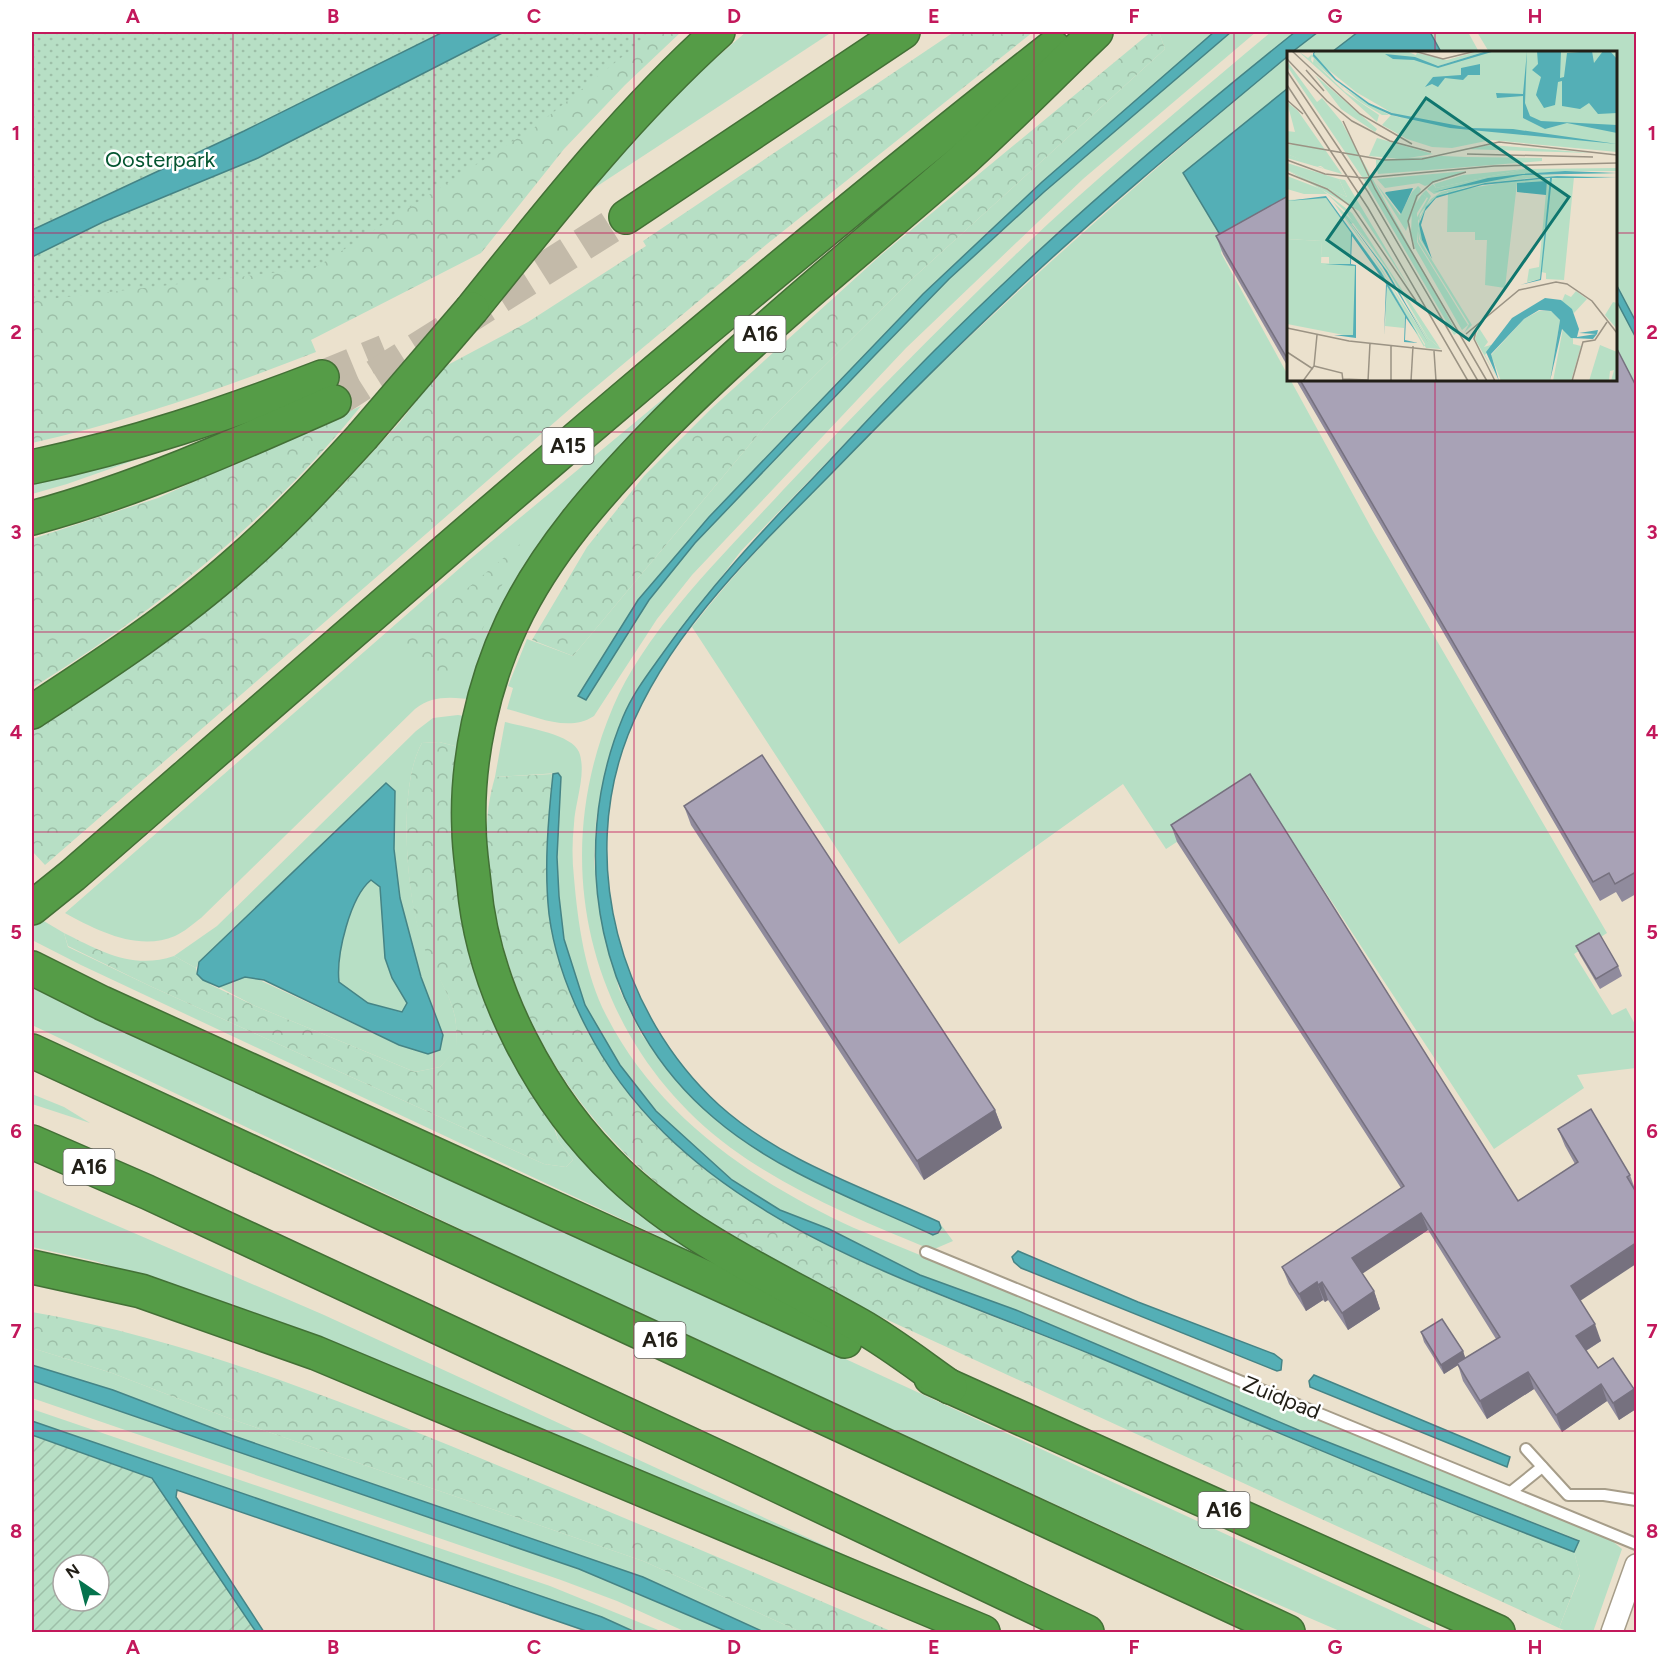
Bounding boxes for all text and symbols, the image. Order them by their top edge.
text: A [126,4,141,28]
text: B [327,4,339,28]
text: C [527,4,541,28]
text: D [727,4,741,28]
text: E [928,4,940,28]
text: F [1128,4,1140,28]
text: G [1328,4,1343,28]
text: H [1528,4,1543,28]
inset map [1287,51,1617,381]
text: 1 [12,121,20,145]
text: 1 [1648,121,1656,145]
park label: Oosterpark [105,146,215,173]
road number: A16 [734,316,786,352]
text: 2 [10,320,22,344]
text: 2 [1646,320,1658,344]
road number: A15 [542,428,594,464]
text: 3 [10,520,22,544]
text: 3 [1646,520,1658,544]
text: 4 [10,720,23,744]
text: 4 [1646,720,1659,744]
text: 5 [10,920,22,944]
text: 5 [1646,920,1658,944]
text: 6 [10,1119,22,1143]
text: 6 [1646,1119,1658,1143]
road number: A16 [64,1149,115,1185]
text: 7 [10,1319,22,1343]
text: 7 [1646,1319,1658,1343]
road number: A16 [634,1322,686,1358]
street label: Zuidpad [1239,1370,1325,1425]
road number: A16 [1198,1492,1250,1528]
text: 8 [10,1519,22,1543]
text: 8 [1646,1519,1658,1543]
north arrow [51,1553,111,1613]
text: N [62,1560,83,1582]
text: A [126,1635,141,1659]
text: B [327,1635,339,1659]
text: C [527,1635,541,1659]
text: D [727,1635,741,1659]
text: E [928,1635,940,1659]
text: F [1128,1635,1140,1659]
text: G [1328,1635,1343,1659]
text: H [1528,1635,1543,1659]

